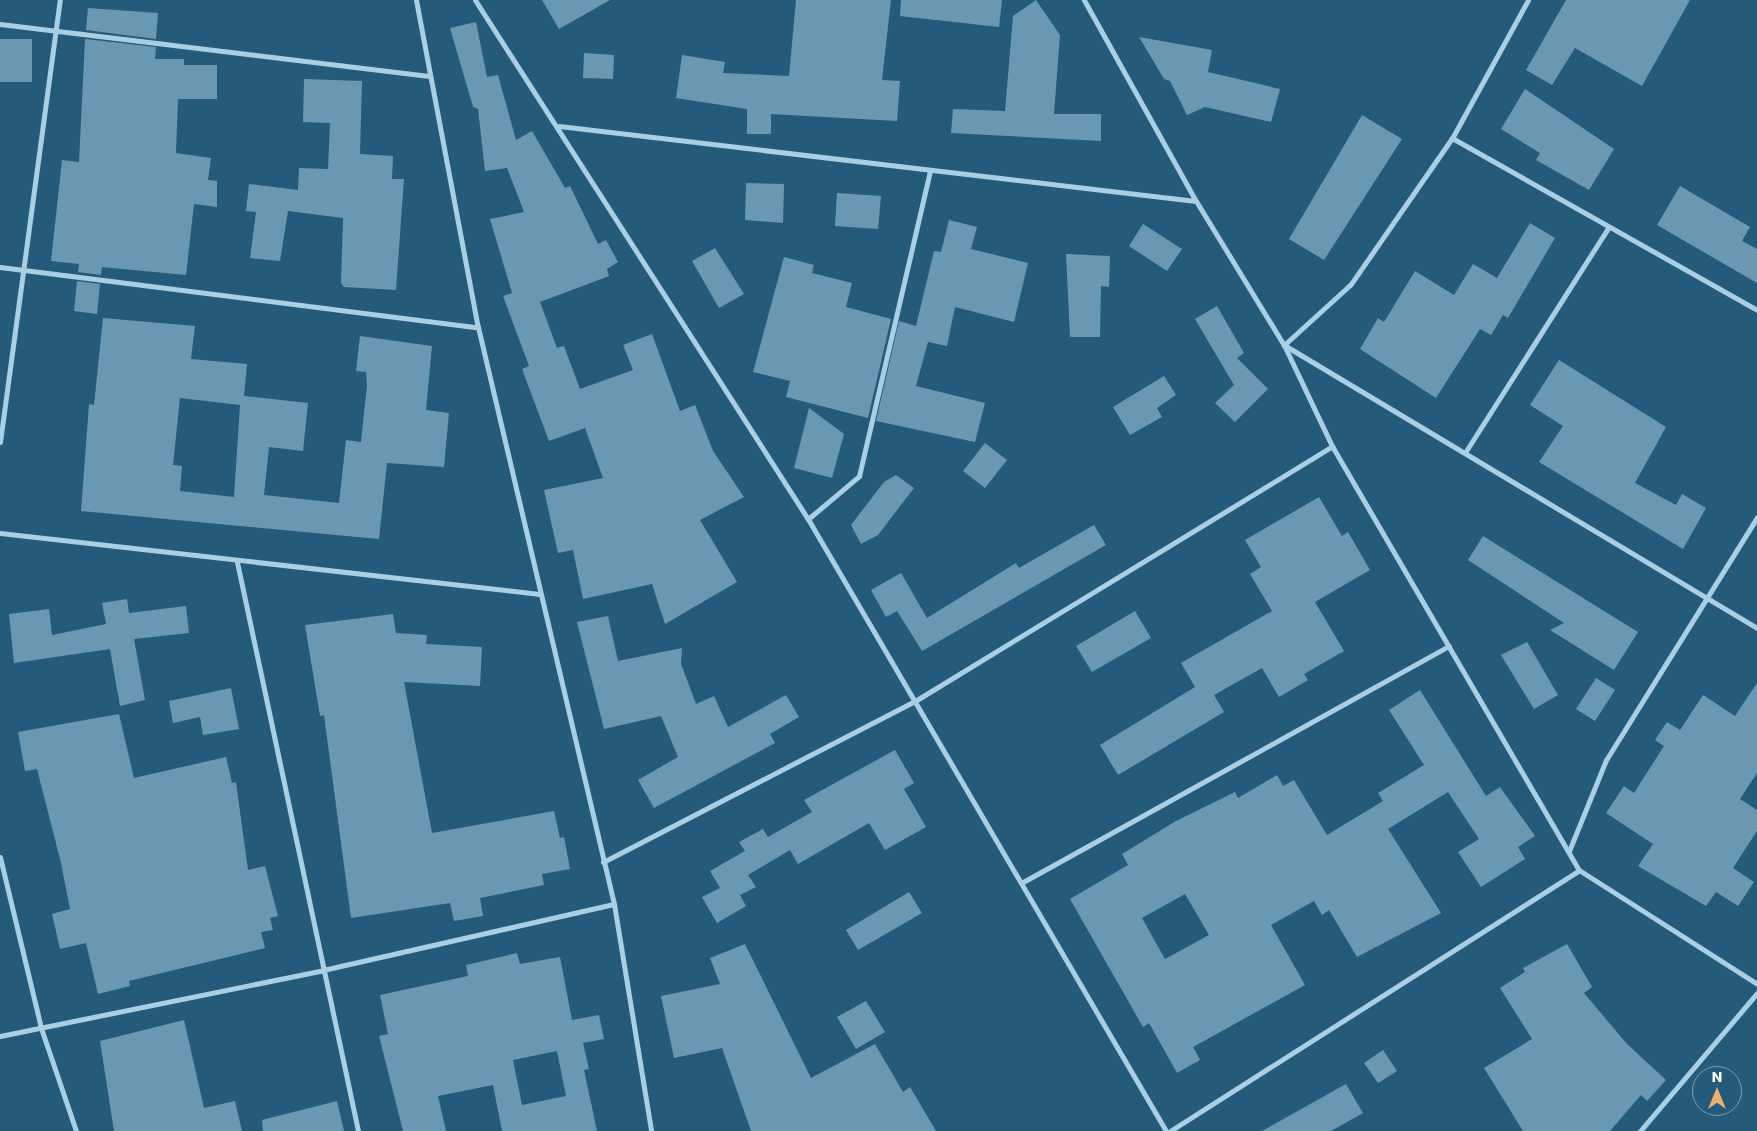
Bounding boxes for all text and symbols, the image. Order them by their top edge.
north arrow [1692,1066,1742,1116]
text: N [1712,1067,1722,1087]

